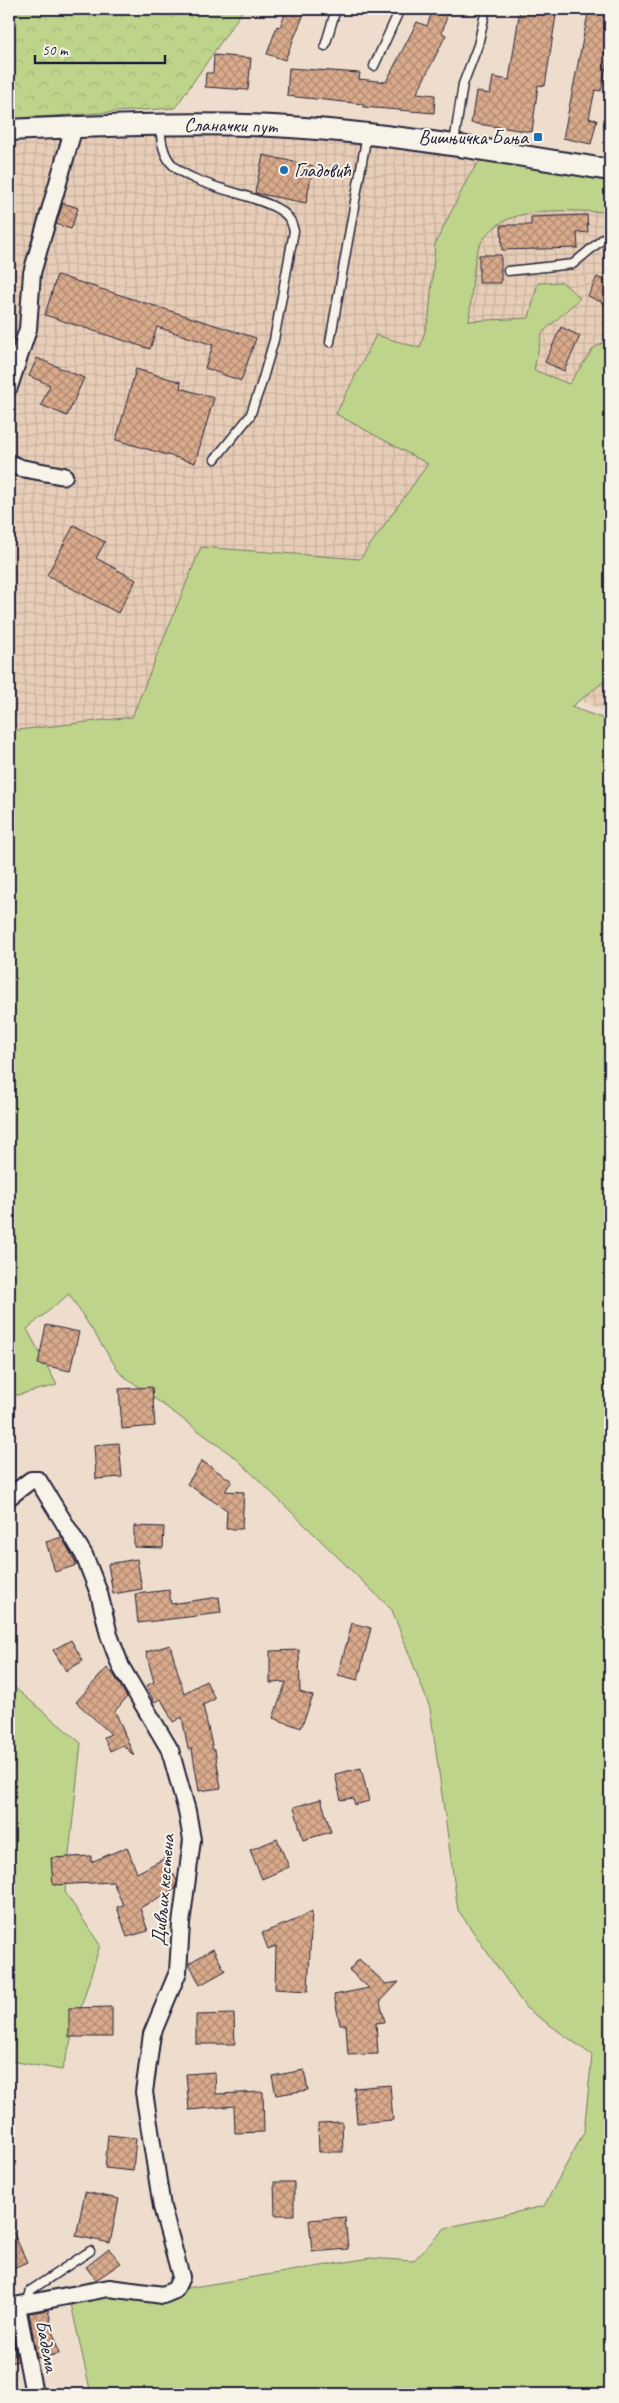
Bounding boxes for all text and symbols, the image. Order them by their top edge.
scale bar [35,32,165,64]
text: 50 m [42,41,69,60]
street label: Сланачки пут [184,112,279,139]
place label: Вишњичка Бања [419,125,529,150]
marker: Вишњичка Бања [532,131,544,143]
place label: Гладовић [294,158,352,183]
marker: Гладовић [278,164,290,176]
street label: Дивљих кестена [146,1832,180,1947]
street label: Бадема [30,2318,65,2376]

